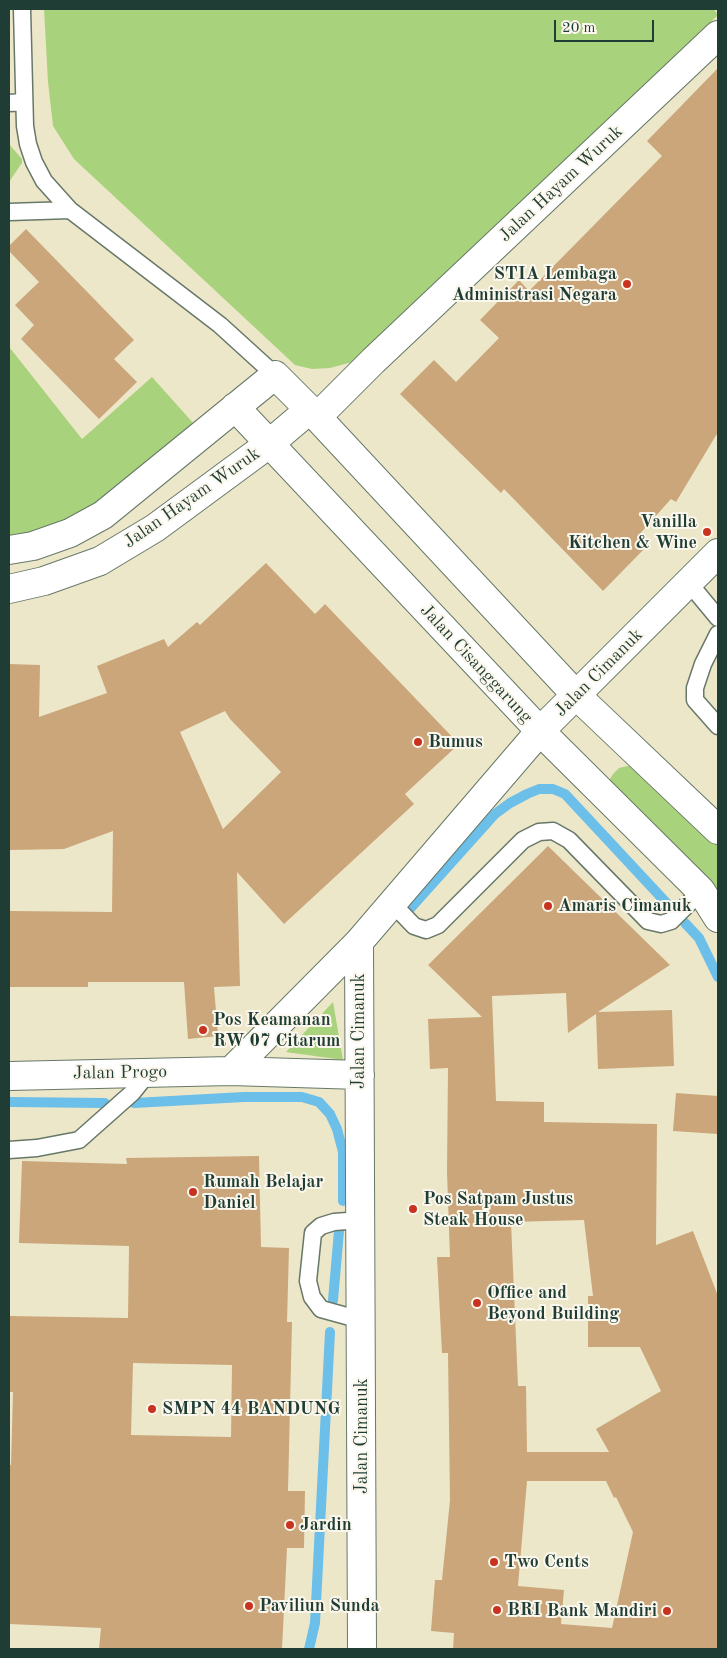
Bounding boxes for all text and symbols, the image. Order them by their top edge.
scale bar [557,10,657,42]
text: 20 m [562,21,596,36]
street label: Jalan Hayam Wuruk [495,121,627,247]
place label: STIA Lembaga Administrasi Negara [452,263,617,306]
marker: STIA Lembaga Administrasi Negara [621,278,633,290]
street label: Jalan Hayam Wuruk [120,443,264,553]
place label: Vanilla Kitchen & Wine [568,511,697,554]
marker: Vanilla Kitchen & Wine [701,526,713,538]
street label: Jalan Cisanggarung [415,600,537,728]
street label: Jalan Cimanuk [550,624,648,722]
place label: Bumus [428,731,483,753]
marker: Bumus [412,736,424,748]
place label: Amaris Cimanuk [558,895,692,917]
marker: Amaris Cimanuk [542,900,554,912]
street label: Jalan Cimanuk [348,973,370,1089]
place label: Pos Keamanan RW 07 Citarum [213,1009,340,1052]
marker: Pos Keamanan RW 07 Citarum [197,1024,209,1036]
street label: Jalan Progo [73,1061,167,1085]
place label: Rumah Belajar Daniel [203,1171,323,1214]
marker: Rumah Belajar Daniel [187,1186,199,1198]
place label: Pos Satpam Justus Steak House [423,1188,573,1230]
marker: Pos Satpam Justus Steak House [407,1203,419,1215]
place label: Office and Beyond Building [487,1282,619,1325]
marker: Office and Beyond Building [471,1297,483,1309]
street label: Jalan Cimanuk [351,1378,373,1494]
place label: SMPN 44 BANDUNG [162,1398,341,1420]
marker: SMPN 44 BANDUNG [146,1403,158,1415]
place label: Jardin [300,1514,352,1536]
marker: Jardin [284,1519,296,1531]
place label: Two Cents [504,1551,589,1573]
marker: Two Cents [488,1556,500,1568]
place label: Paviliun Sunda [259,1595,380,1617]
place label: BRI [507,1599,541,1621]
marker: Paviliun Sunda [243,1600,255,1612]
place label: Bank Mandiri [547,1600,657,1622]
marker: BRI [491,1604,503,1616]
marker: Bank Mandiri [661,1605,673,1617]

